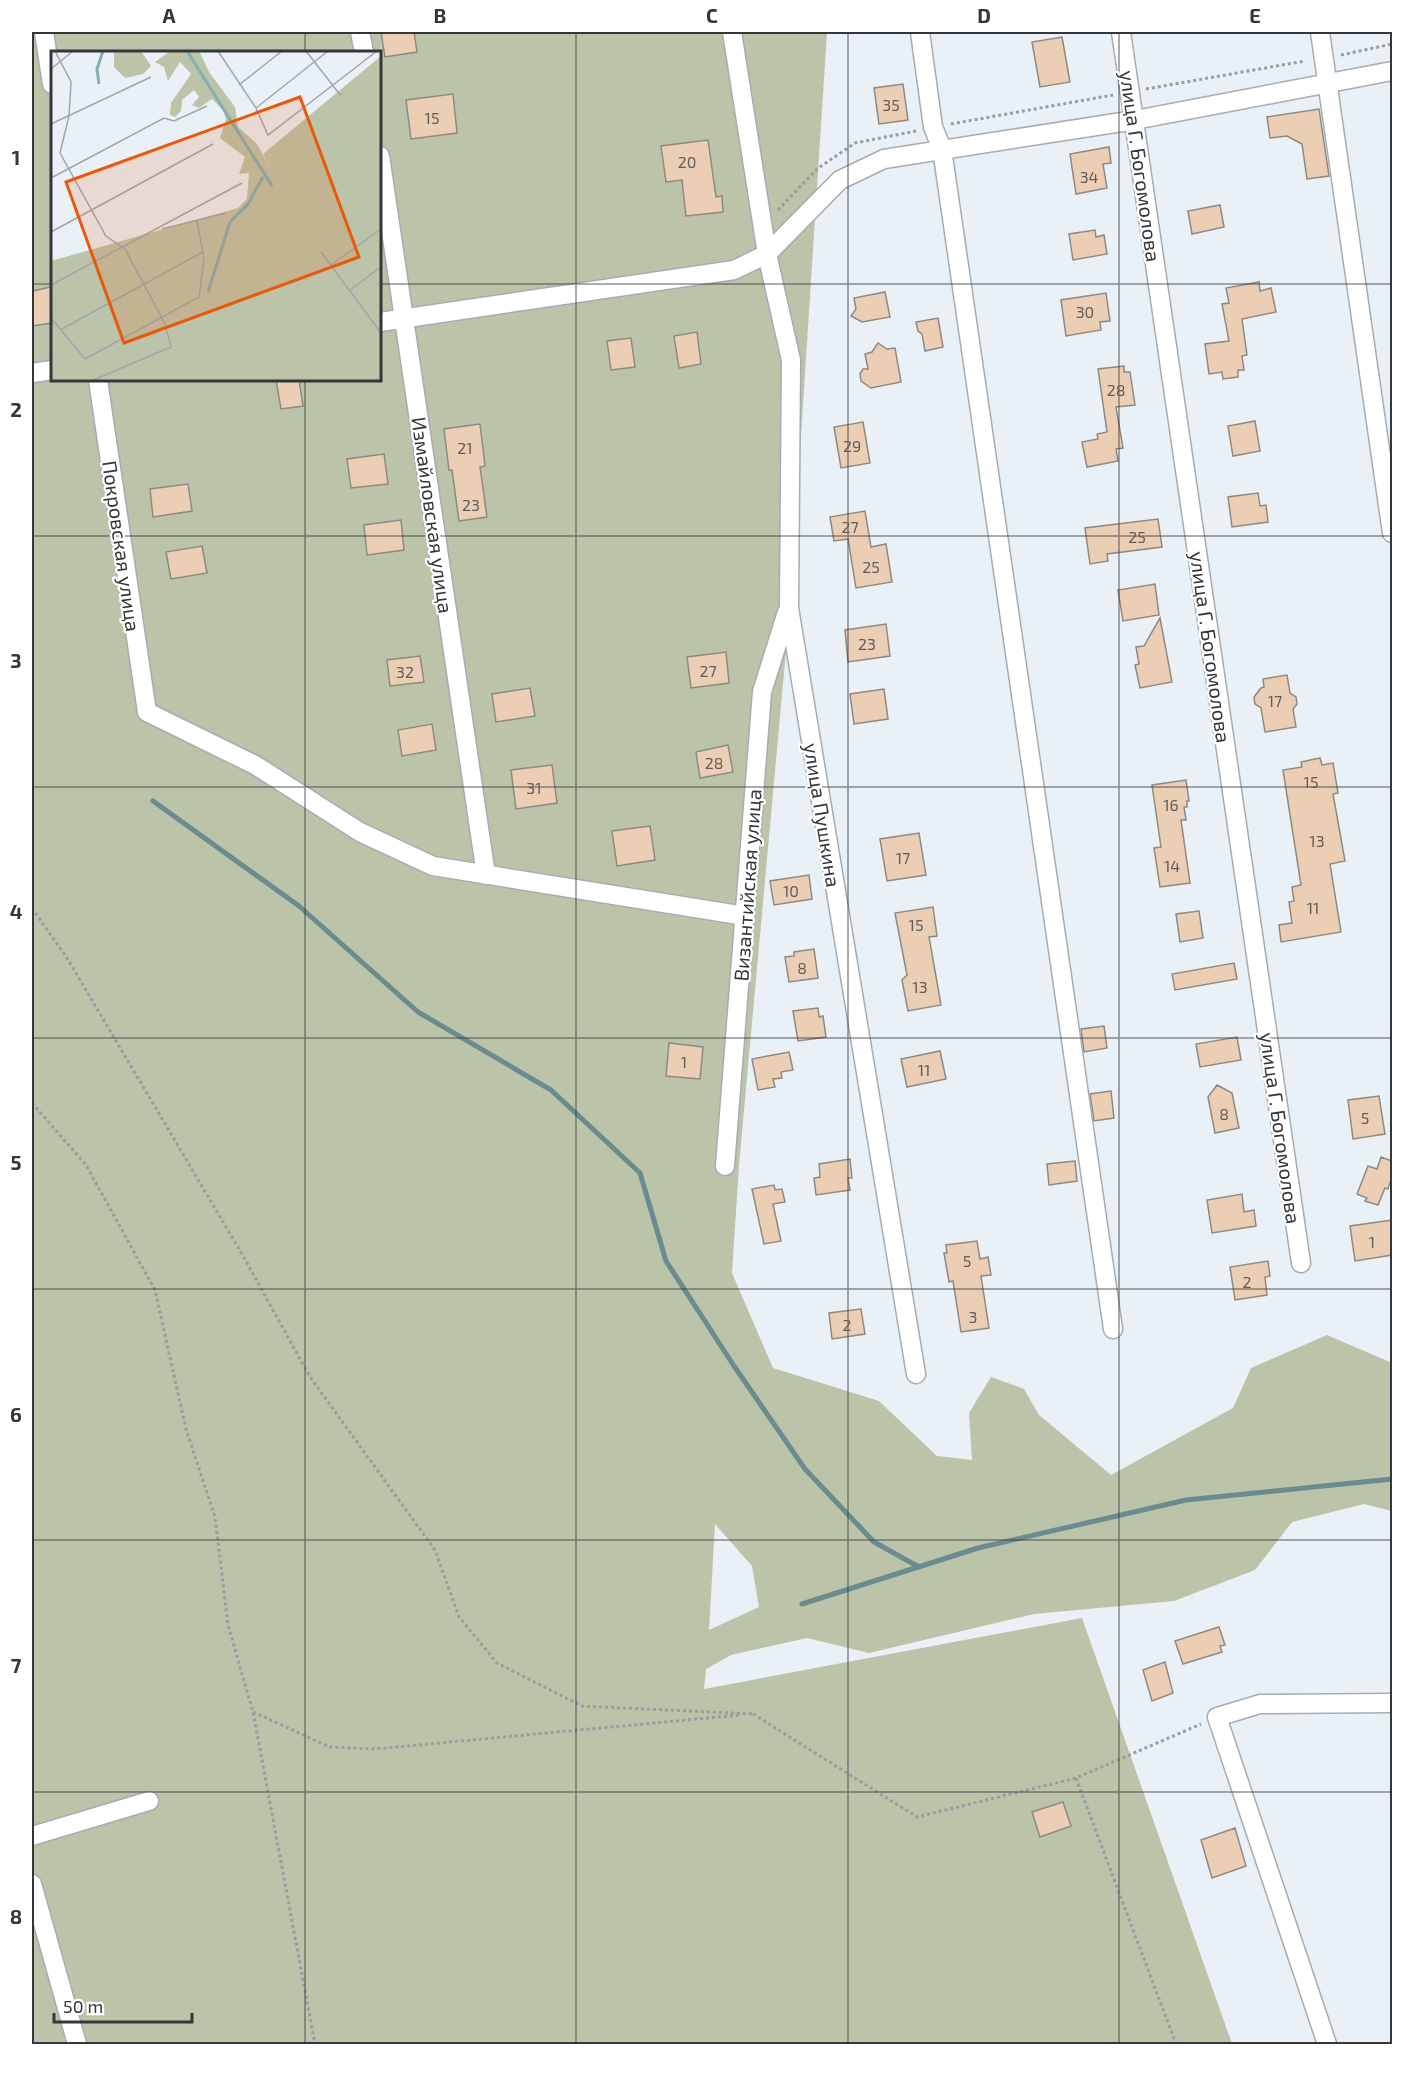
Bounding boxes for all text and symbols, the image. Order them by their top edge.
text: A [162,3,176,27]
text: B [434,3,446,27]
text: C [706,3,718,27]
text: D [977,3,991,27]
text: E [1249,3,1261,27]
inset map [51,51,381,381]
street label: улица Г. Богомолова [1115,69,1166,263]
house number: 35 [882,95,900,114]
house number: 15 [425,108,439,127]
text: 1 [12,145,20,169]
house number: 20 [678,152,696,171]
house number: 34 [1080,167,1099,186]
house number: 30 [1076,302,1094,321]
house number: 28 [1107,380,1125,399]
text: 2 [10,397,22,421]
street label: Измайловская улица [406,415,459,615]
house number: 29 [843,436,861,455]
house number: 21 [457,438,473,457]
street label: Покровская улица [97,459,146,633]
house number: 23 [462,495,480,514]
house number: 27 [841,517,859,536]
house number: 25 [1128,527,1146,546]
street label: улица Г. Богомолова [1185,550,1236,744]
house number: 25 [862,557,880,576]
house number: 23 [858,634,876,653]
text: 3 [10,648,22,672]
house number: 27 [699,661,717,680]
house number: 32 [396,662,414,681]
house number: 17 [1268,691,1282,710]
street label: улица Пушкина [799,741,846,889]
house number: 28 [705,753,723,772]
house number: 15 [1304,772,1318,791]
house number: 31 [526,778,542,797]
street label: Византийская улица [728,788,767,982]
house number: 16 [1163,795,1179,814]
house number: 13 [1309,831,1325,850]
house number: 17 [896,848,910,867]
house number: 14 [1164,856,1180,875]
house number: 10 [783,881,799,900]
house number: 11 [1307,898,1319,917]
text: 4 [10,899,23,923]
house number: 15 [909,915,923,934]
house number: 8 [797,958,807,977]
house number: 13 [912,977,928,996]
street label: улица Г. Богомолова [1255,1031,1306,1225]
house number: 1 [681,1052,687,1071]
house number: 11 [918,1060,930,1079]
house number: 8 [1219,1104,1229,1123]
house number: 5 [1361,1108,1369,1127]
text: 5 [10,1150,22,1174]
house number: 1 [1369,1232,1375,1251]
house number: 5 [963,1251,971,1270]
house number: 2 [1243,1272,1252,1291]
house number: 3 [969,1307,977,1326]
house number: 2 [843,1315,852,1334]
text: 6 [10,1402,22,1426]
text: 7 [11,1653,22,1677]
text: 8 [10,1904,22,1928]
scale bar [54,1986,192,2024]
text: 50 m [63,1995,103,2017]

